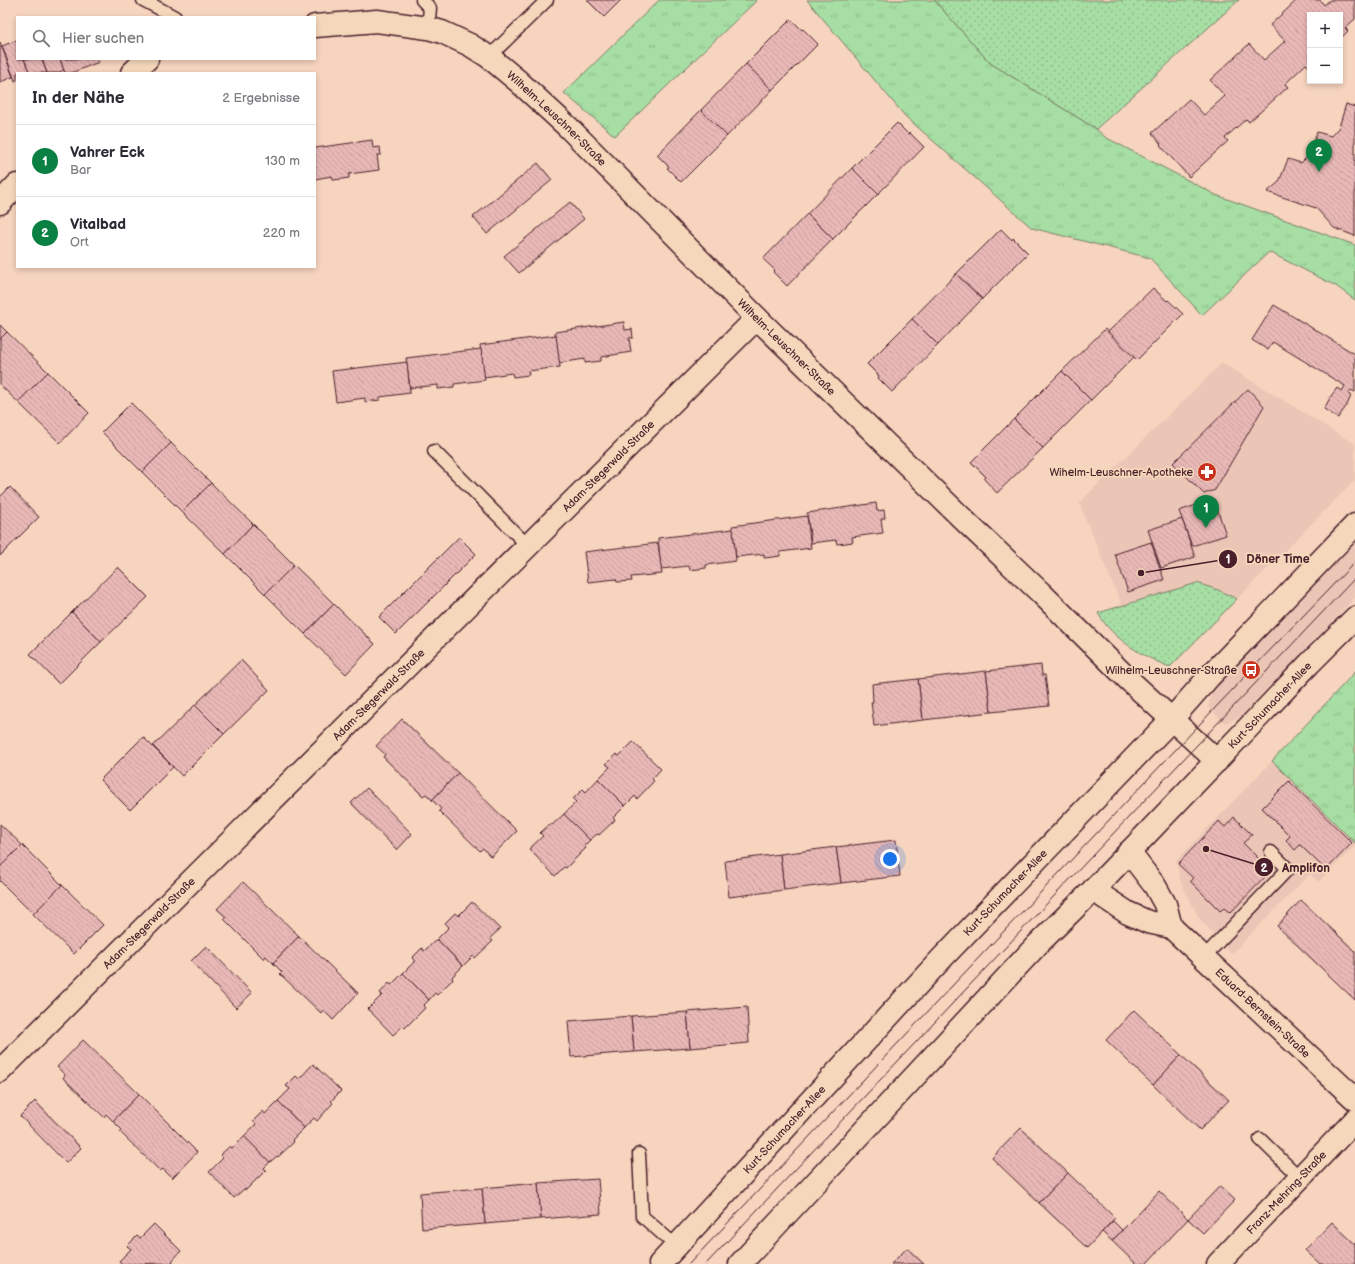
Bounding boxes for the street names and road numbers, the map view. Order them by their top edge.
street label: Wilhelm-Leuschner-Straße [504,69,609,169]
street label: Wilhelm-Leuschner-Straße [735,296,838,398]
street label: Adam-Stegerwald-Straße [560,417,658,515]
street label: Adam-Stegerwald-Straße [330,646,428,743]
street label: Kurt-Schumacher-Allee [1225,659,1315,752]
street label: Kurt-Schumacher-Allee [961,847,1050,939]
street label: Adam-Stegerwald-Straße [101,874,198,972]
street label: Eduard-Bernstein-Straße [1212,966,1313,1061]
street label: Kurt-Schumacher-Allee [741,1083,829,1177]
street label: Franz-Mehring-Straße [1244,1148,1330,1237]

